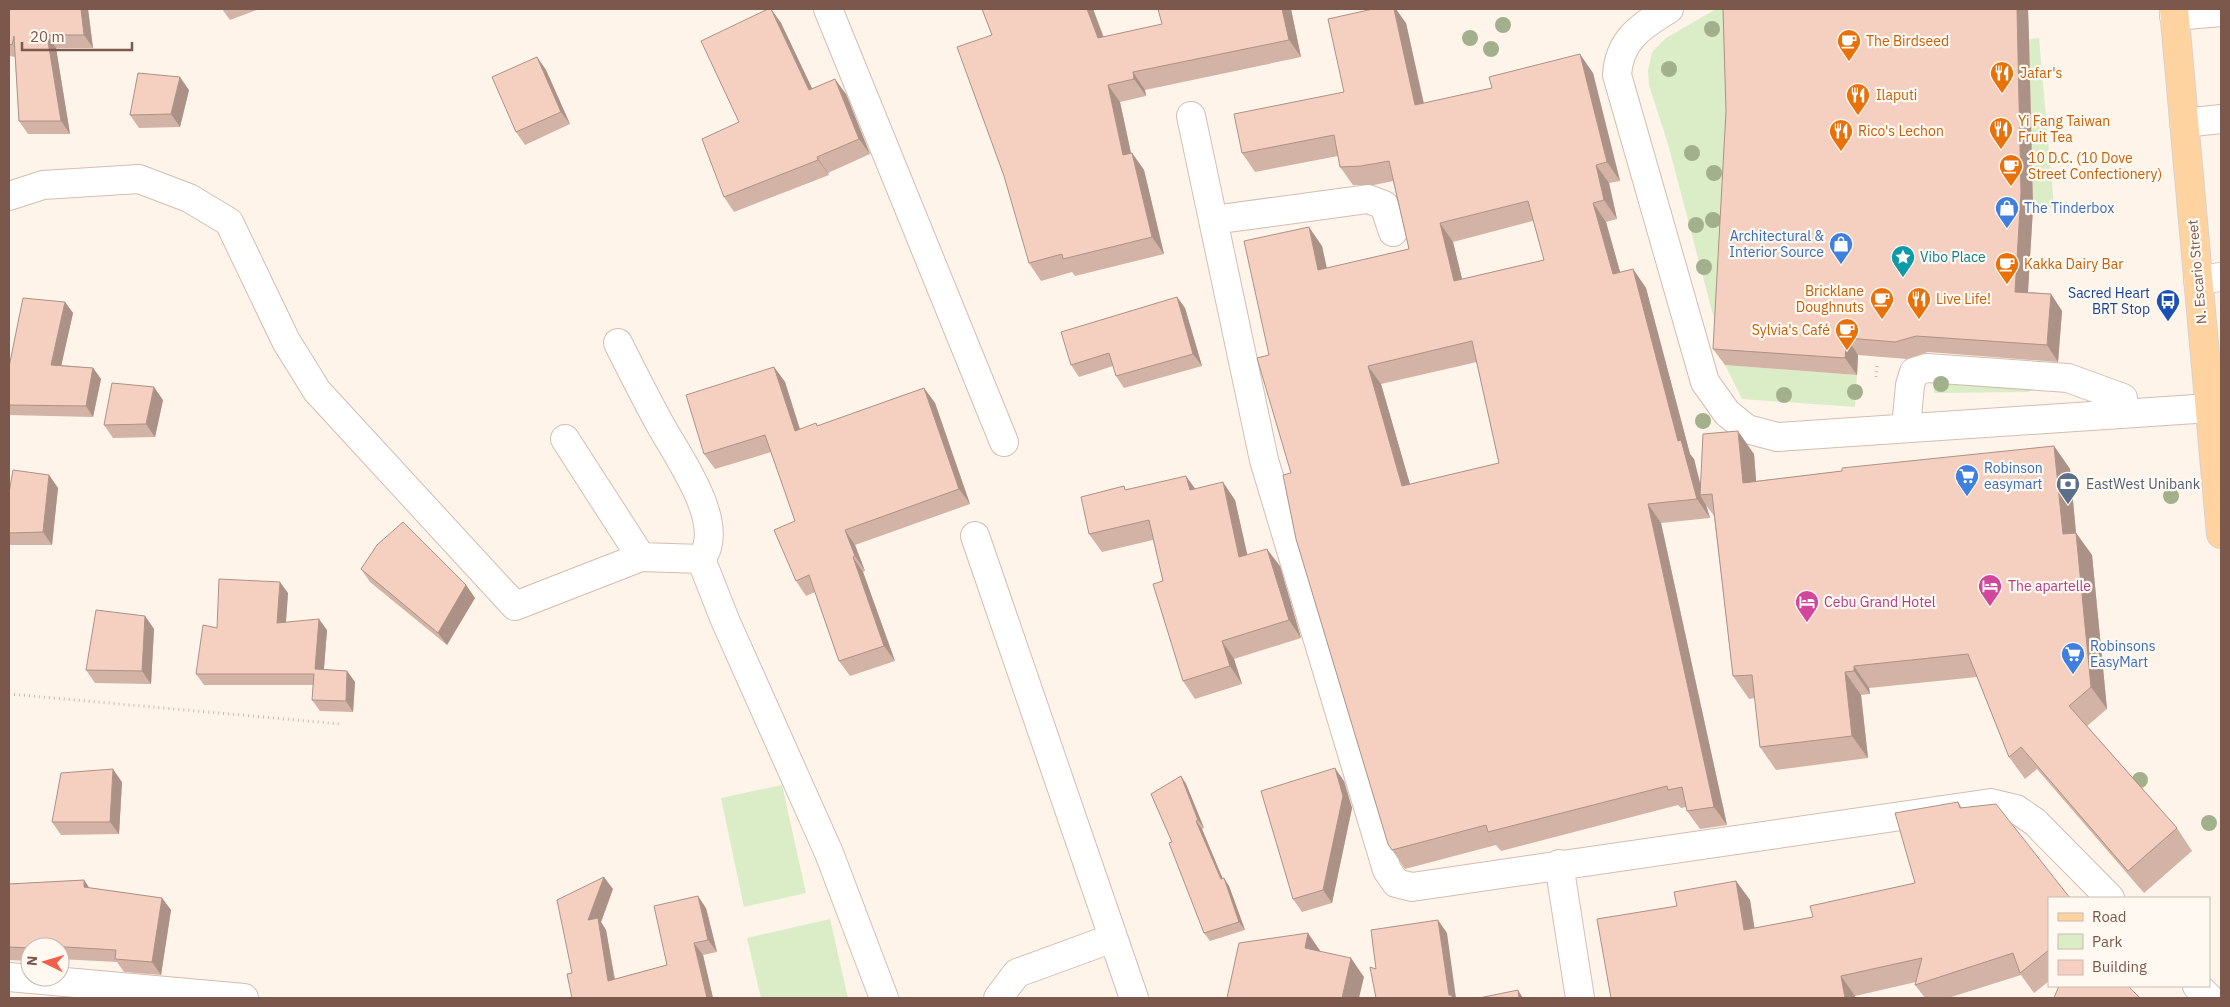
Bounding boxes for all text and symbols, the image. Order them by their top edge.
scale bar [22,20,132,52]
text: 20 m [30,27,65,46]
cafe icon: The Birdseed [1836,28,1862,62]
place label: The Birdseed [1866,32,1949,50]
restaurant icon: Jafar's [1989,60,2015,94]
place label: Jafar's [2020,64,2063,82]
restaurant icon: Ilaputi [1845,82,1871,116]
place label: Ilaputi [1876,86,1917,104]
place label: Yi Fang Taiwan Fruit Tea [2018,112,2110,146]
restaurant icon: Yi Fang Taiwan Fruit Tea [1988,116,2014,150]
restaurant icon: Rico's Lechon [1828,118,1854,152]
place label: Rico's Lechon [1858,122,1944,140]
place label: 10 D.C. (10 Dove Street Confectionery) [2028,149,2162,183]
cafe icon: 10 D.C. (10 Dove Street Confectionery) [1998,153,2024,187]
shop icon: The Tinderbox [1994,195,2020,229]
place label: The Tinderbox [2024,199,2114,217]
street label: N. Escario Street [2183,219,2211,325]
place label: Architectural & Interior Source [1729,227,1824,261]
shop icon: Architectural & Interior Source [1828,231,1854,265]
place icon: Vibo Place [1890,244,1916,278]
place label: Vibo Place [1920,248,1986,266]
cafe icon: Kakka Dairy Bar [1994,251,2020,285]
place label: Kakka Dairy Bar [2024,255,2123,273]
place label: Bricklane Doughnuts [1796,282,1864,316]
place label: Sacred Heart BRT Stop [2068,284,2150,318]
cafe icon: Bricklane Doughnuts [1869,286,1895,320]
restaurant icon: Live Life! [1906,286,1932,320]
bus stop icon: Sacred Heart BRT Stop [2155,288,2181,322]
place label: Live Life! [1936,290,1991,308]
cafe icon: Sylvia's Café [1834,317,1860,351]
place label: Sylvia's Café [1752,321,1830,339]
place label: Robinson easymart [1984,459,2043,493]
supermarket icon: Robinson easymart [1954,463,1980,497]
bank icon: EastWest Unibank [2055,471,2081,505]
place label: EastWest Unibank [2086,475,2201,493]
hotel icon: The apartelle [1977,573,2003,607]
place label: The apartelle [2008,577,2091,595]
hotel icon: Cebu Grand Hotel [1794,589,1820,623]
place label: Cebu Grand Hotel [1824,593,1936,611]
place label: Robinsons EasyMart [2090,637,2156,671]
supermarket icon: Robinsons EasyMart [2060,641,2086,675]
legend [2048,897,2210,987]
text: Road [2092,907,2127,926]
text: Park [2092,932,2122,951]
north arrow [20,937,70,987]
text: N [23,955,41,967]
text: Building [2092,957,2147,976]

